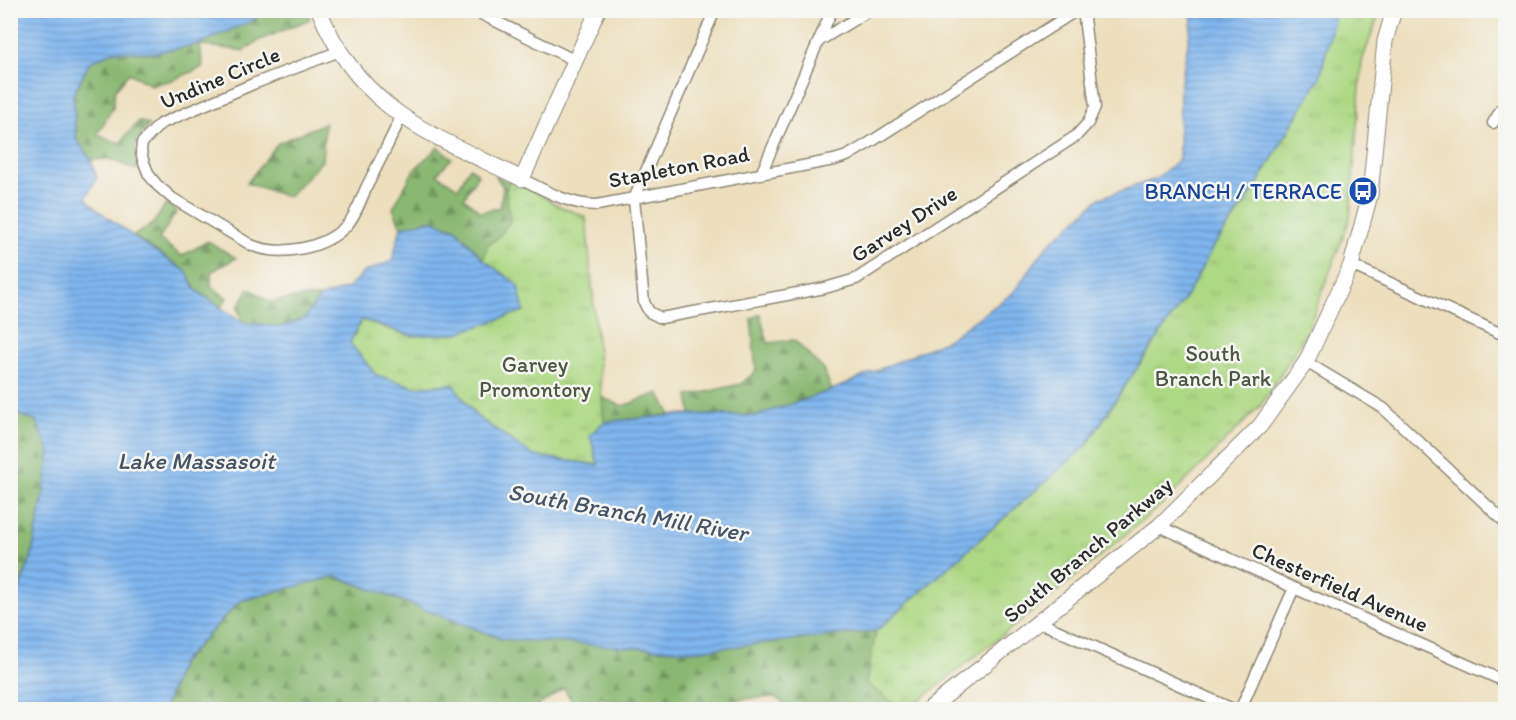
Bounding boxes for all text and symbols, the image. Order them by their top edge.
street label: Undine Circle [156,41,284,115]
street label: Stapleton Road [606,140,752,194]
bus stop icon: BRANCH / TERRACE [1347,175,1379,207]
place label: BRANCH / TERRACE [1145,178,1342,205]
street label: Garvey Drive [846,180,962,268]
park label: South Branch Park [1155,340,1272,392]
park label: Garvey Promontory [479,351,592,403]
water label: Lake Massasoit [117,446,277,475]
street label: South Branch Parkway [998,471,1179,629]
water label: South Branch Mill River [506,477,752,548]
street label: Chesterfield Avenue [1248,536,1432,638]

